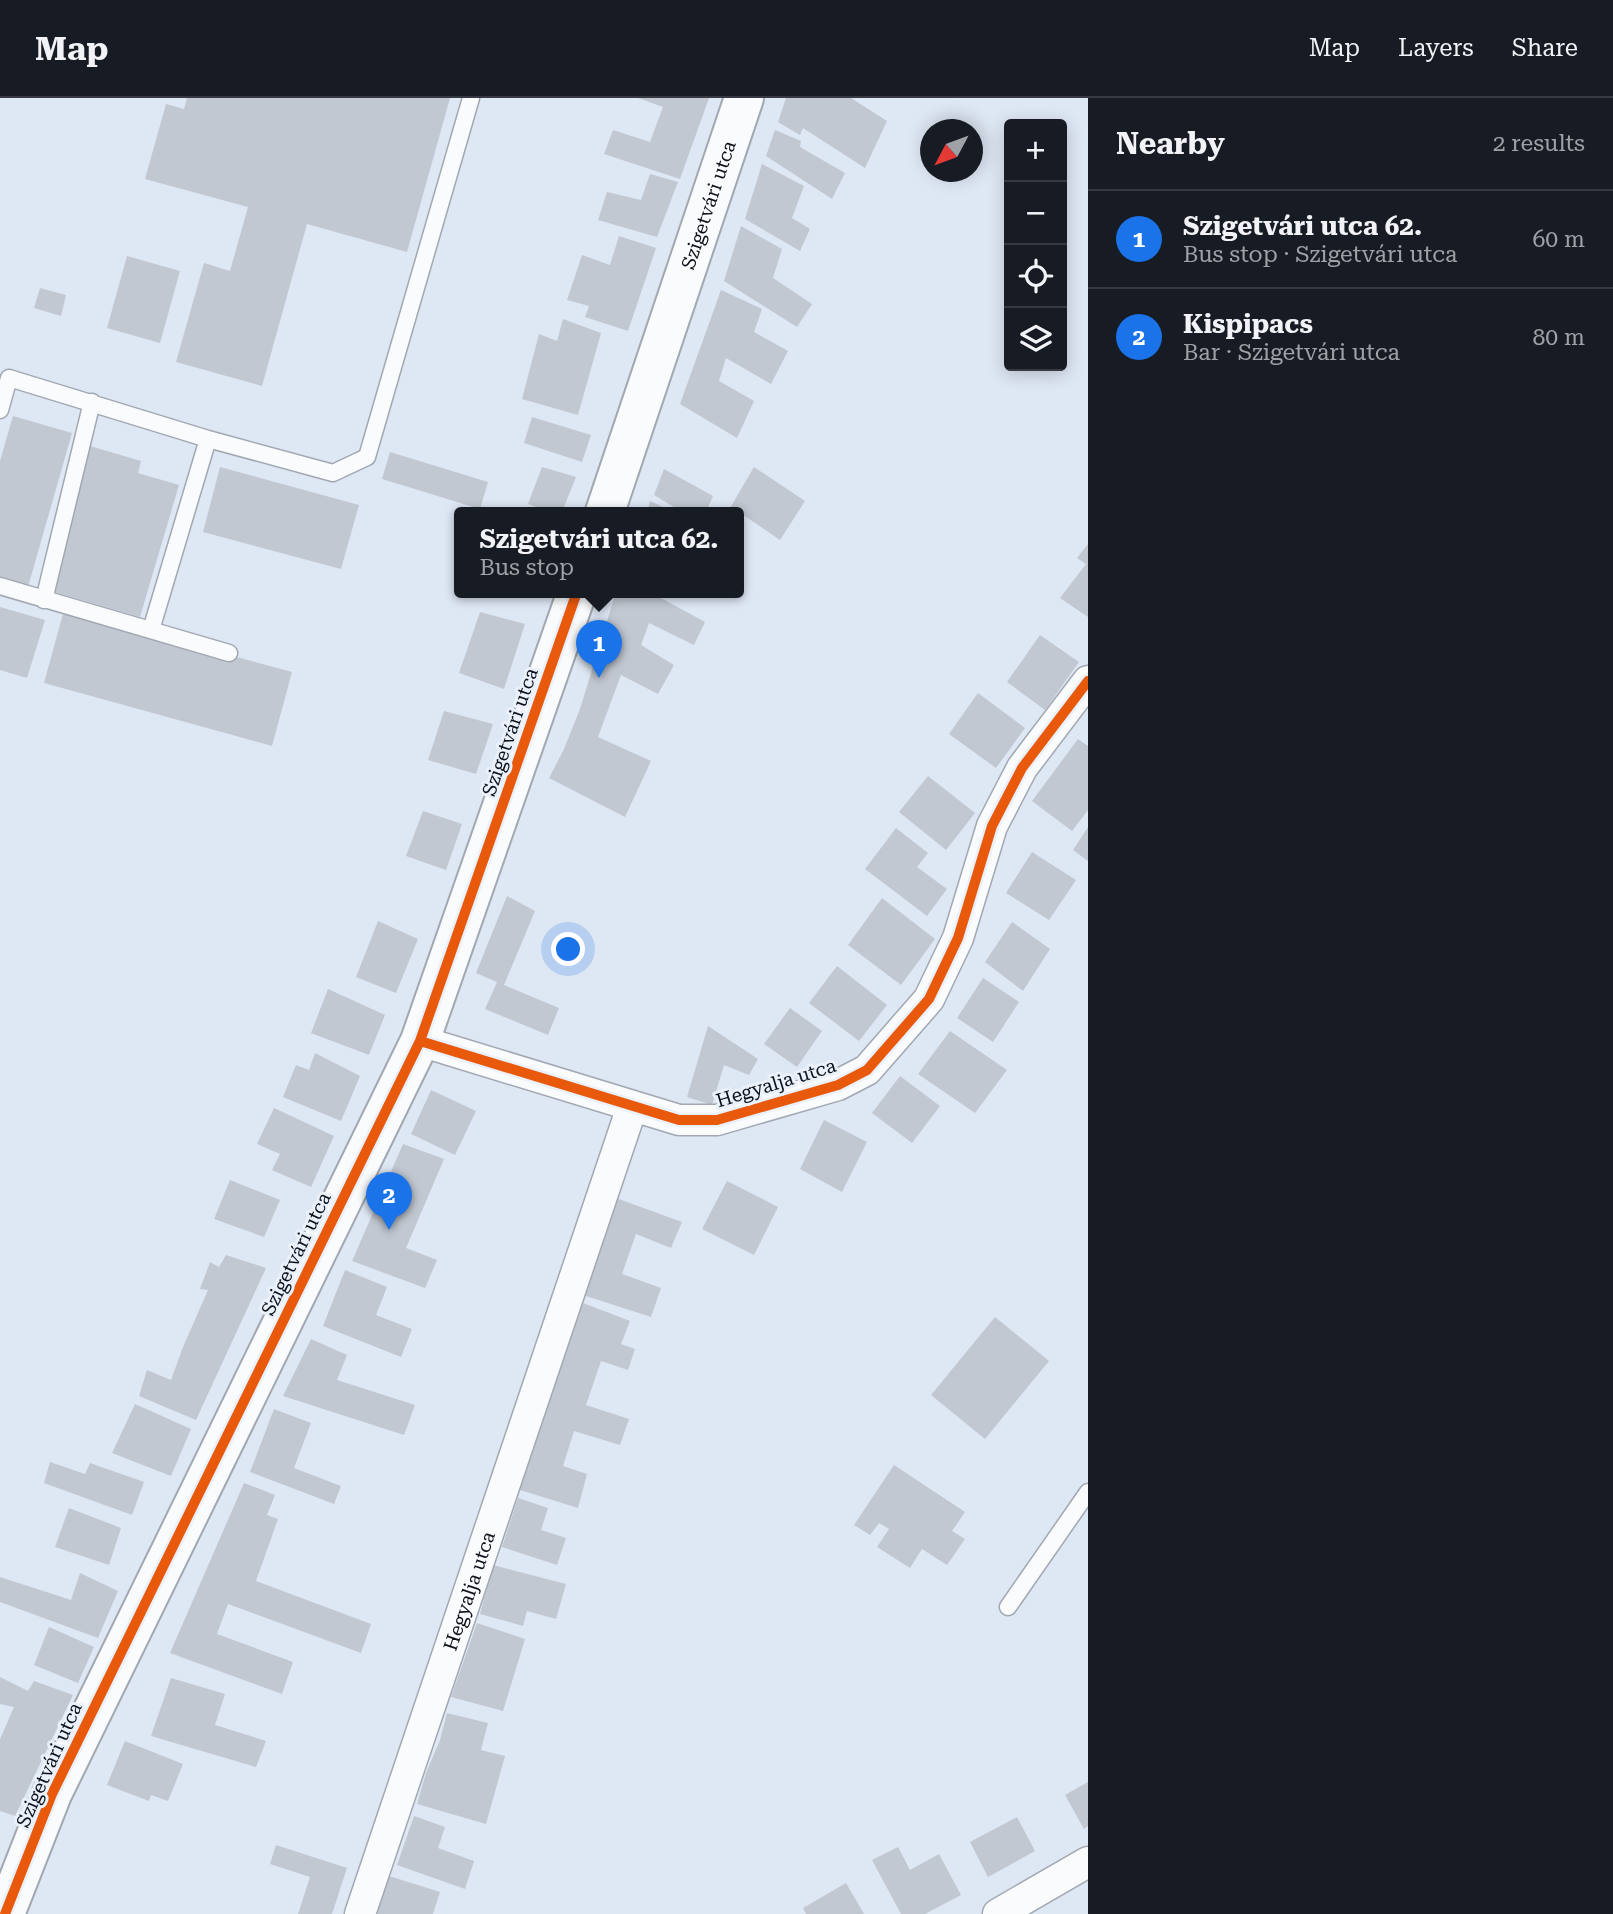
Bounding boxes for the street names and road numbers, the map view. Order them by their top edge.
street label: Szigetvári utca [676,137,741,272]
street label: Szigetvári utca [477,664,543,799]
street label: Hegyalja utca [713,1054,839,1112]
street label: Szigetvári utca [256,1188,336,1319]
street label: Hegyalja utca [438,1528,500,1653]
street label: Szigetvári utca [11,1698,87,1831]

